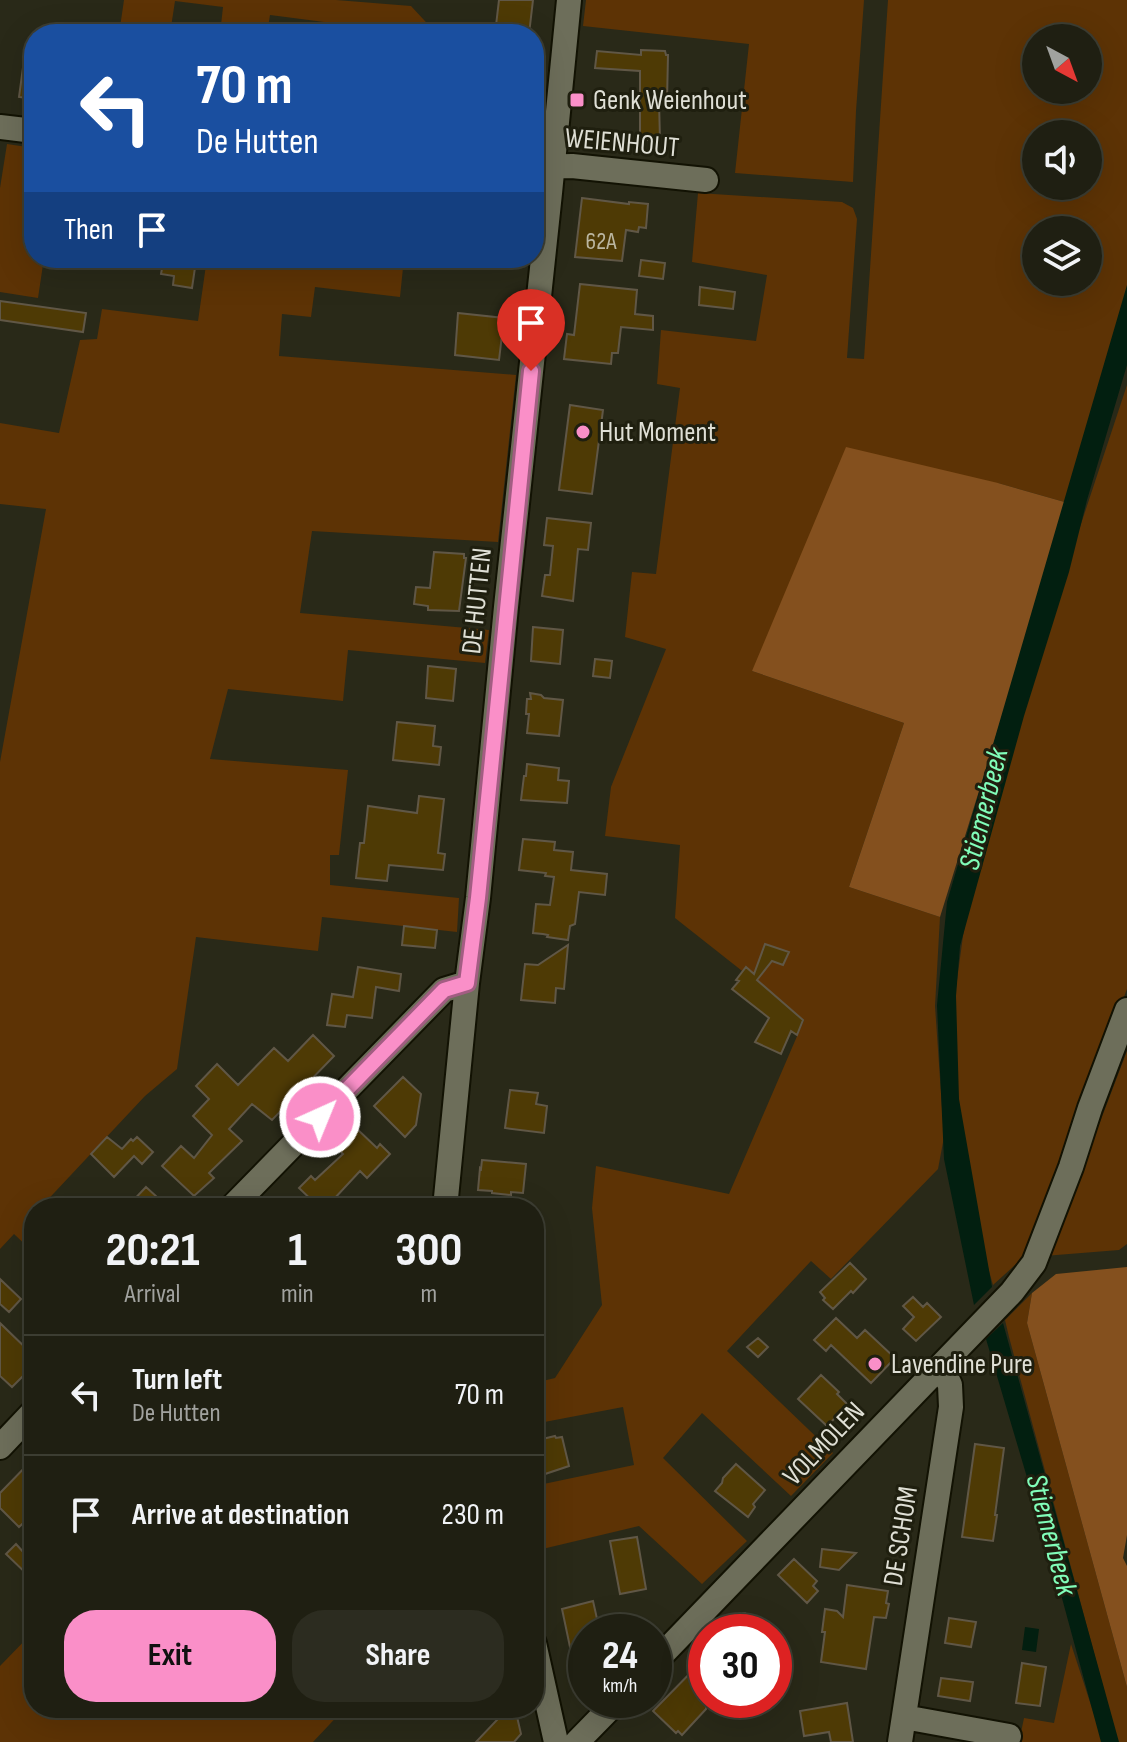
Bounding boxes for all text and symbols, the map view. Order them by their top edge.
north arrow [1022,24,1102,104]
map controls [1022,24,1102,296]
text: 70 m [196,53,293,120]
icon: left [64,56,168,160]
place label: Genk Weienhout [593,84,747,117]
marker: Genk Weienhout [568,91,586,109]
button: sound [1022,120,1102,200]
text: De Hutten [196,121,319,164]
street label: WEIENHOUT [564,122,680,164]
icon: arrive [130,208,174,252]
text: Then [64,212,114,248]
button: layers [1022,216,1102,296]
house number: 62A [586,227,617,256]
pin [497,289,565,371]
icon: arrive [509,301,553,345]
place label: Hut Moment [599,416,716,449]
marker: Hut Moment [574,423,592,441]
street label: DE HUTTEN [455,546,499,656]
water label: Stiemerbeek [951,743,1017,874]
position arrow [278,1075,362,1159]
text: 20:21 [106,1222,199,1279]
text: 1 [288,1222,307,1279]
text: 300 [395,1222,462,1279]
text: Arrival [125,1279,180,1310]
text: min [281,1279,314,1310]
text: m [420,1279,437,1310]
place label: Lavendine Pure [891,1348,1033,1381]
marker: Lavendine Pure [866,1355,884,1373]
text: Turn left [132,1362,222,1398]
icon: left [64,1373,108,1417]
text: 70 m [455,1377,504,1413]
street label: VOLMOLEN [776,1395,872,1493]
text: De Hutten [132,1398,221,1429]
water label: Stiemerbeek [1018,1470,1085,1601]
street label: DE SCHOM [877,1484,925,1588]
icon: arrive [64,1493,108,1537]
text: Arrive at destination [132,1497,349,1533]
text: 230 m [442,1497,504,1533]
button: Exit [64,1610,276,1702]
button: Share [292,1610,504,1702]
speed limit sign: 30 [688,1614,792,1718]
text: 24 [602,1632,638,1680]
text: km/h [603,1674,637,1698]

